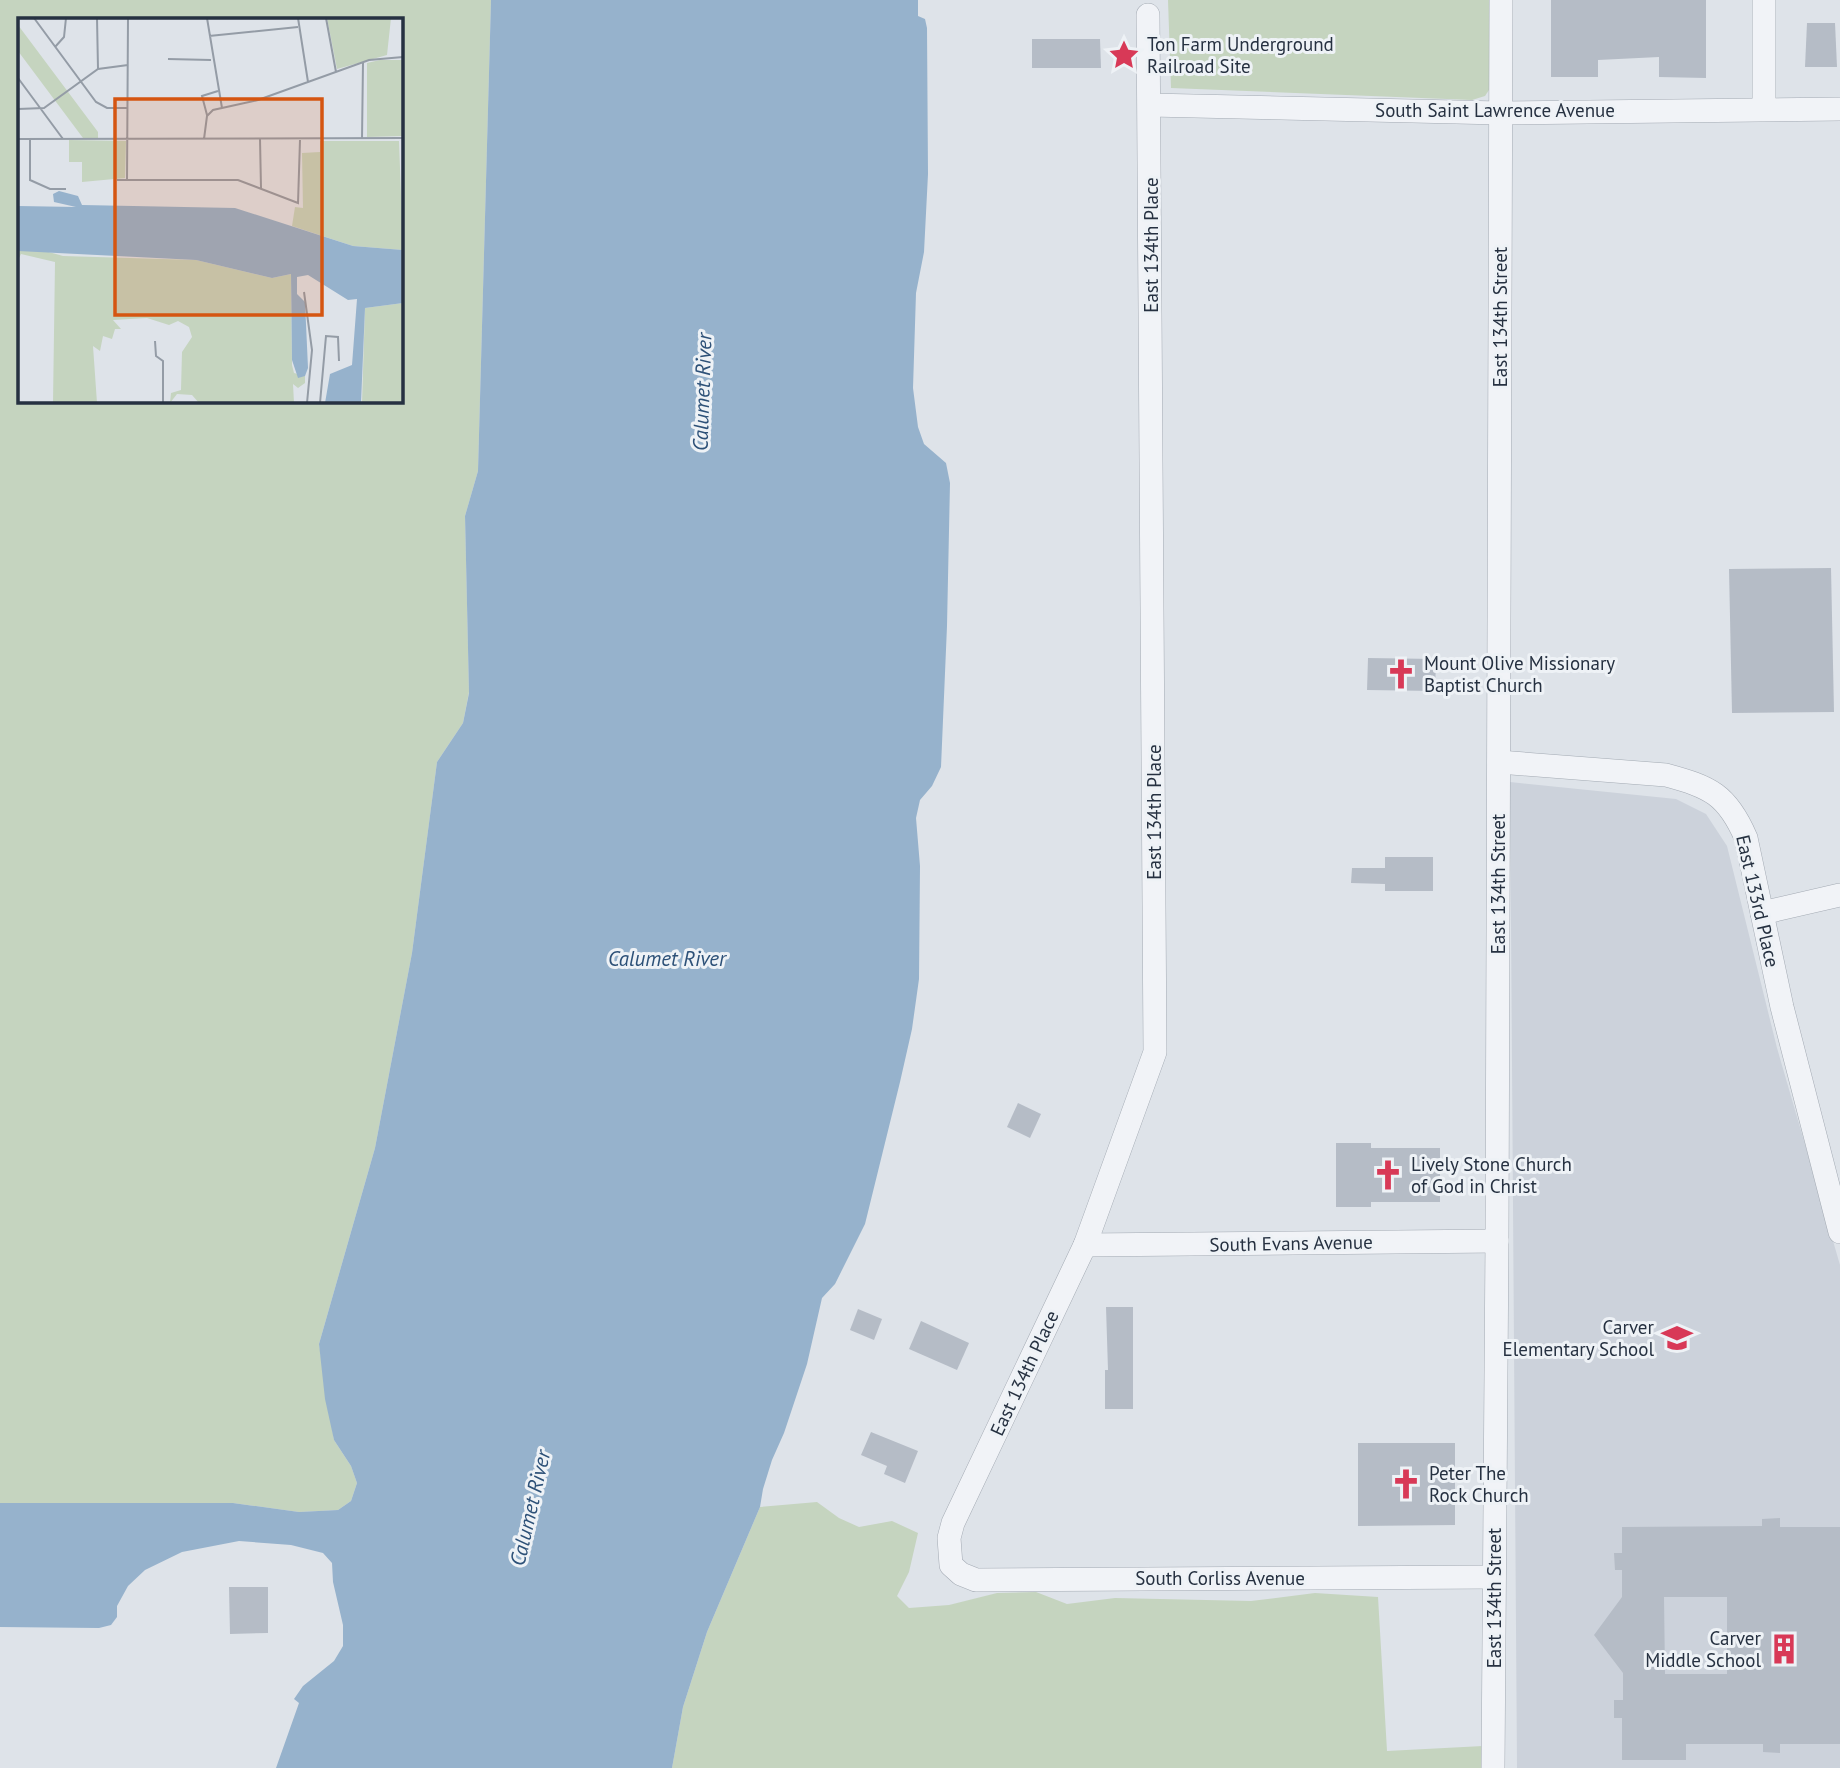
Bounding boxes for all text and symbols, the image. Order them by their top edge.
inset map [18,18,402,402]
place label: Ton Farm Underground Railroad Site [1147,32,1334,78]
place icon: Ton Farm Underground Railroad Site [1107,38,1141,72]
street label: South Saint Lawrence Avenue [1375,98,1615,122]
street label: East 134th Place [1139,177,1163,313]
street label: East 134th Street [1488,246,1512,387]
water label: Calumet River [686,331,718,451]
place label: Mount Olive Missionary Baptist Church [1424,651,1615,697]
church icon: Mount Olive Missionary Baptist Church [1384,657,1418,691]
street label: East 134th Place [1142,744,1166,880]
street label: East 134th Street [1486,813,1510,954]
street label: East 133rd Place [1731,832,1785,970]
water label: Calumet River [608,945,728,972]
place label: Lively Stone Church of God in Christ [1411,1152,1572,1198]
church icon: Lively Stone Church of God in Christ [1371,1158,1405,1192]
street label: South Evans Avenue [1209,1230,1373,1256]
street label: East 134th Place [984,1307,1064,1439]
place label: Carver Elementary School [1503,1315,1655,1361]
school or university icon: Carver Elementary School [1660,1321,1694,1355]
water label: Calumet River [504,1445,557,1568]
place label: Peter The Rock Church [1429,1461,1529,1507]
church icon: Peter The Rock Church [1389,1467,1423,1501]
street label: East 134th Street [1482,1527,1506,1668]
street label: South Corliss Avenue [1135,1566,1305,1590]
place label: Carver Middle School [1645,1626,1762,1672]
building icon: Carver Middle School [1767,1632,1801,1666]

